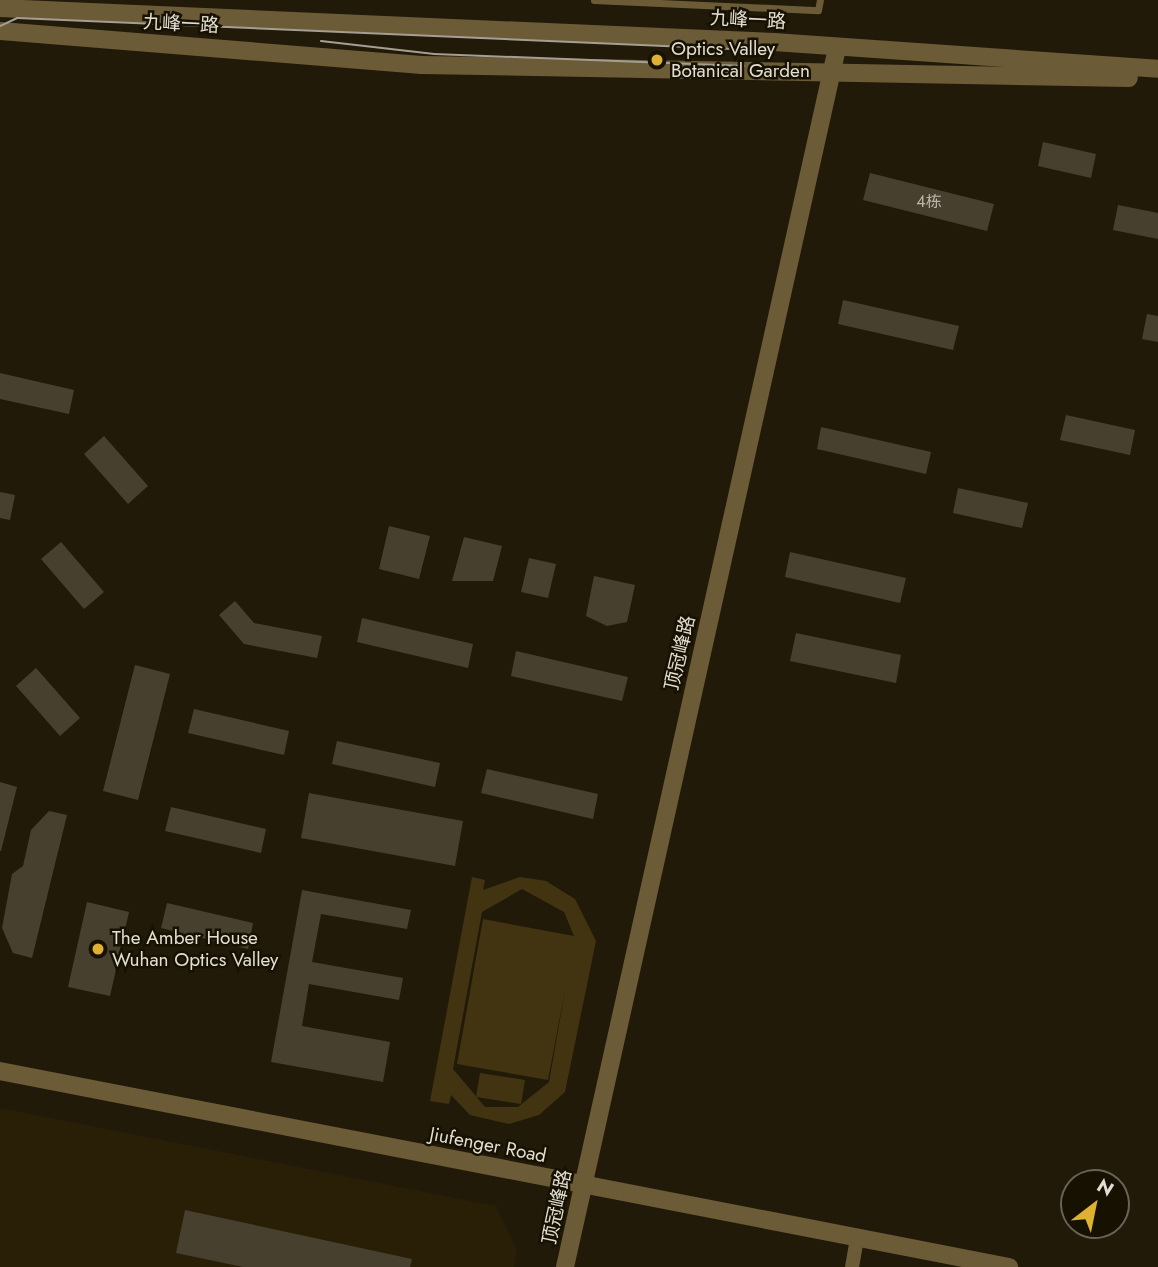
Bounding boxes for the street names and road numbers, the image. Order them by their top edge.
street label: 九峰一路 [709,7,787,33]
street label: 九峰一路 [142,11,220,37]
street label: 顶冠峰路 [660,613,700,693]
street label: Jiufenger Road [428,1123,548,1167]
street label: 顶冠峰路 [538,1167,576,1247]

